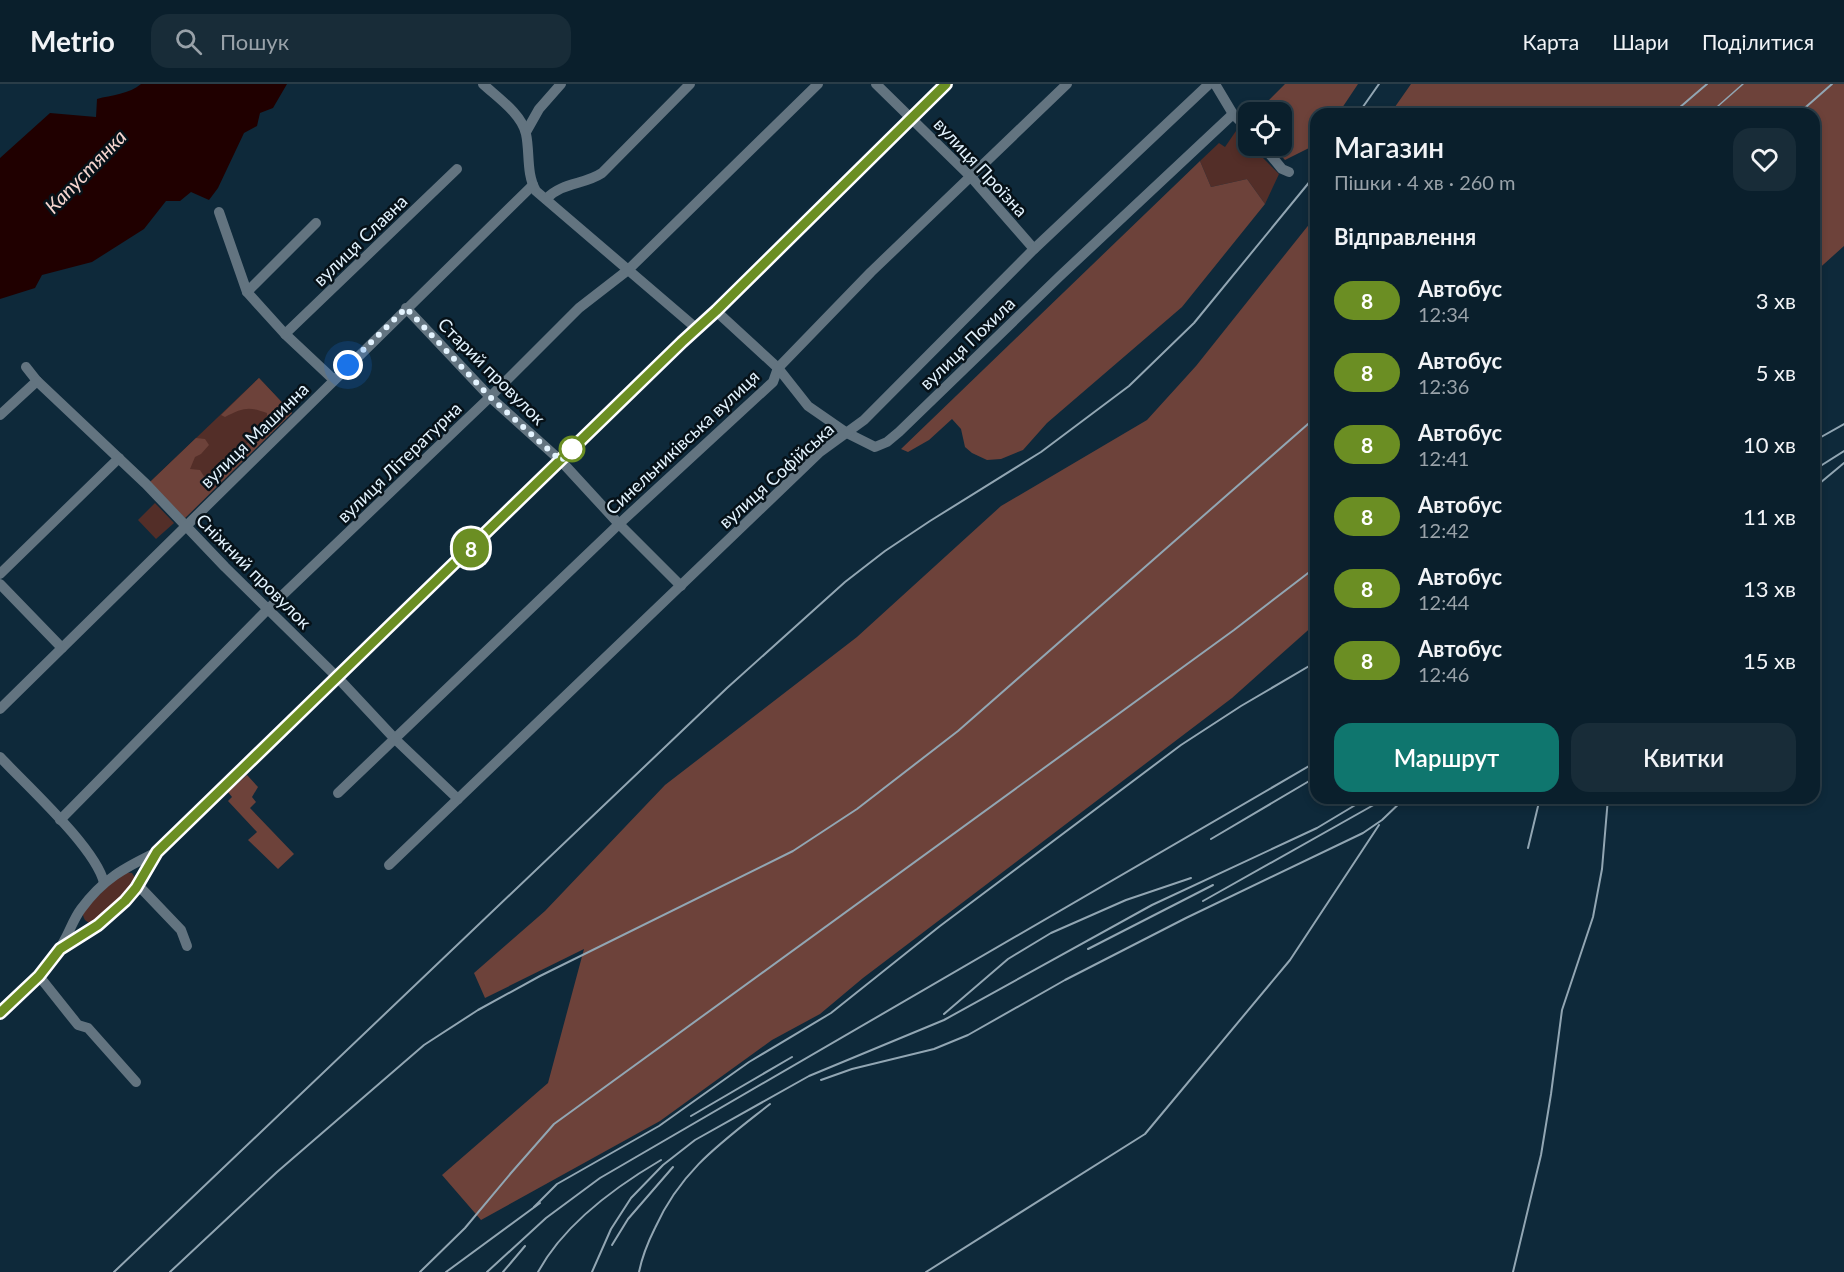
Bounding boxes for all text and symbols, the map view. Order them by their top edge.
search box [151,14,571,68]
text: Metrio [30,24,115,58]
icon: search [172,25,205,58]
text: Пошук [220,28,289,55]
text: Карта [1523,29,1579,54]
text: Шари [1612,29,1669,54]
text: Поділитися [1702,29,1814,54]
map controls [1238,102,1292,156]
button: locate [1238,102,1292,156]
street label: вулиця Проїзна [930,113,1032,221]
water label: Капустянка [39,124,131,218]
button: heart [1733,128,1796,191]
text: Магазин [1334,130,1444,164]
text: Пішки · 4 хв · 260 m [1334,170,1516,194]
street label: вулиця Славна [309,190,411,290]
text: Відправлення [1334,223,1476,250]
text: Автобус [1418,275,1502,302]
text: 3 хв [1756,287,1796,314]
text: 8 [1361,288,1373,313]
street label: вулиця Похила [915,292,1019,394]
text: 12:34 [1418,302,1469,326]
street label: Старий провулок [434,313,551,430]
text: Автобус [1418,347,1502,374]
your location [333,350,363,380]
text: 5 хв [1756,359,1796,386]
text: 8 [1361,360,1373,385]
street label: Синельниківська вулиця [601,365,763,519]
text: 12:36 [1418,374,1469,398]
street label: вулиця Машинна [195,378,313,492]
street label: вулиця Літературна [332,397,466,527]
street label: вулиця Софійська [714,418,838,532]
text: Автобус [1418,419,1502,446]
text: 10 хв [1743,431,1796,458]
text: 8 [1361,432,1373,457]
unlabelled marker [559,436,585,462]
text: 12:41 [1418,446,1469,470]
text: Автобус [1418,491,1502,518]
text: 11 хв [1743,503,1796,530]
text: 8 [1361,504,1373,529]
street label: Сніжний провулок [192,509,317,634]
text: 12:42 [1418,518,1469,542]
line badge: 8 [452,528,490,568]
text: 8 [465,536,477,561]
text: Автобус [1418,563,1502,590]
text: 13 хв [1743,575,1796,602]
text: 8 [1361,576,1373,601]
text: 12:44 [1418,590,1469,614]
text: Автобус [1418,635,1502,662]
text: 15 хв [1743,647,1796,674]
text: 8 [1361,648,1373,673]
text: 12:46 [1418,662,1469,686]
button: Маршрут [1334,723,1559,792]
button: Квитки [1571,723,1796,792]

